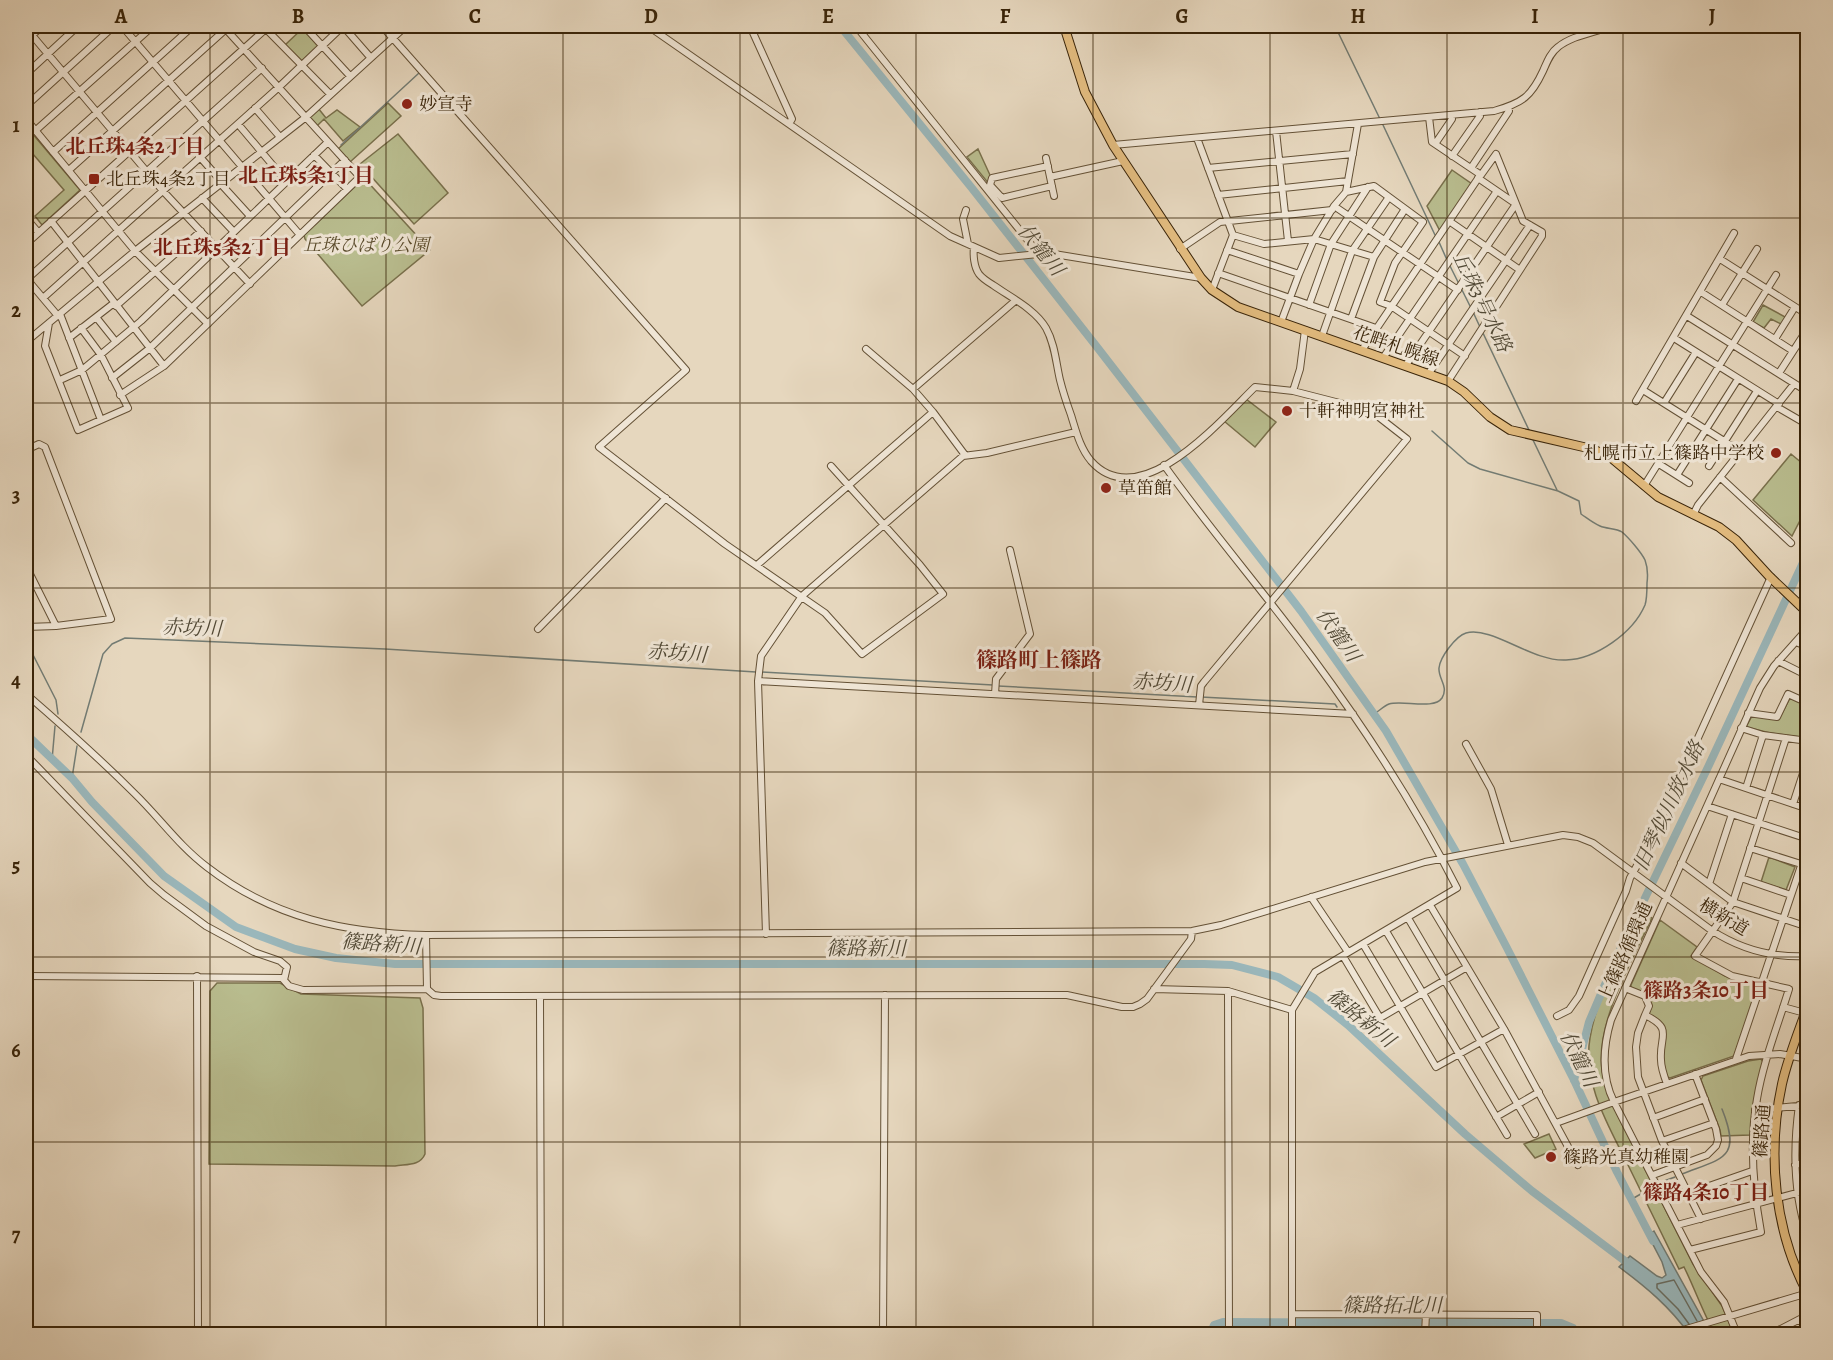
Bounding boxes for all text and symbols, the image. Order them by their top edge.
text: A [114,3,128,30]
text: B [292,3,304,30]
text: C [469,3,481,30]
text: D [644,3,658,30]
text: E [822,3,834,30]
text: F [1000,3,1011,30]
text: G [1175,3,1189,30]
text: H [1351,3,1366,30]
text: I [1531,3,1539,30]
text: J [1709,3,1716,30]
place label: 妙宣寺 [419,92,473,116]
marker: 妙宣寺 [400,97,414,111]
text: 1 [12,112,20,139]
district label: 北丘珠4条2丁目 [65,133,205,160]
district label: 北丘珠5条1丁目 [238,162,374,189]
place label: 北丘珠4条2丁目 [106,167,231,191]
marker: 北丘珠4条2丁目 [87,172,101,186]
water label: 伏籠川 [1012,218,1072,283]
park label: 丘珠ひばり公園 [303,233,432,257]
district label: 北丘珠5条2丁目 [153,234,291,261]
water label: 丘珠3号水路 [1446,248,1519,358]
text: 2 [11,297,21,324]
street label: 花畔札幌線 [1350,320,1442,372]
place label: 十軒神明宮神社 [1299,399,1425,423]
marker: 十軒神明宮神社 [1280,404,1294,418]
place label: 札幌市立上篠路中学校 [1584,441,1764,465]
marker: 札幌市立上篠路中学校 [1769,446,1783,460]
place label: 草笛館 [1118,476,1172,500]
marker: 草笛館 [1099,481,1113,495]
text: 3 [12,482,20,509]
water label: 伏籠川 [1310,603,1367,669]
water label: 赤坊川 [162,613,224,643]
water label: 赤坊川 [646,637,710,669]
district label: 篠路町上篠路 [976,646,1102,674]
text: 4 [11,667,21,694]
water label: 赤坊川 [1131,667,1195,699]
water label: 旧琴似川放水路 [1627,735,1712,875]
text: 5 [12,852,20,879]
street label: 横新道 [1695,893,1753,941]
street label: 上篠路循環通 [1592,898,1658,1006]
water label: 篠路新川 [340,928,424,960]
water label: 篠路新川 [826,935,908,962]
district label: 篠路3条10丁目 [1643,977,1769,1004]
water label: 篠路新川 [1321,982,1402,1055]
water label: 伏籠川 [1554,1026,1605,1094]
text: 6 [11,1037,21,1064]
street label: 篠路通 [1748,1103,1776,1159]
place label: 篠路光真幼稚園 [1563,1145,1689,1169]
marker: 篠路光真幼稚園 [1544,1150,1558,1164]
district label: 篠路4条10丁目 [1643,1179,1769,1206]
text: 7 [12,1221,21,1248]
water label: 篠路拓北川 [1342,1292,1444,1319]

